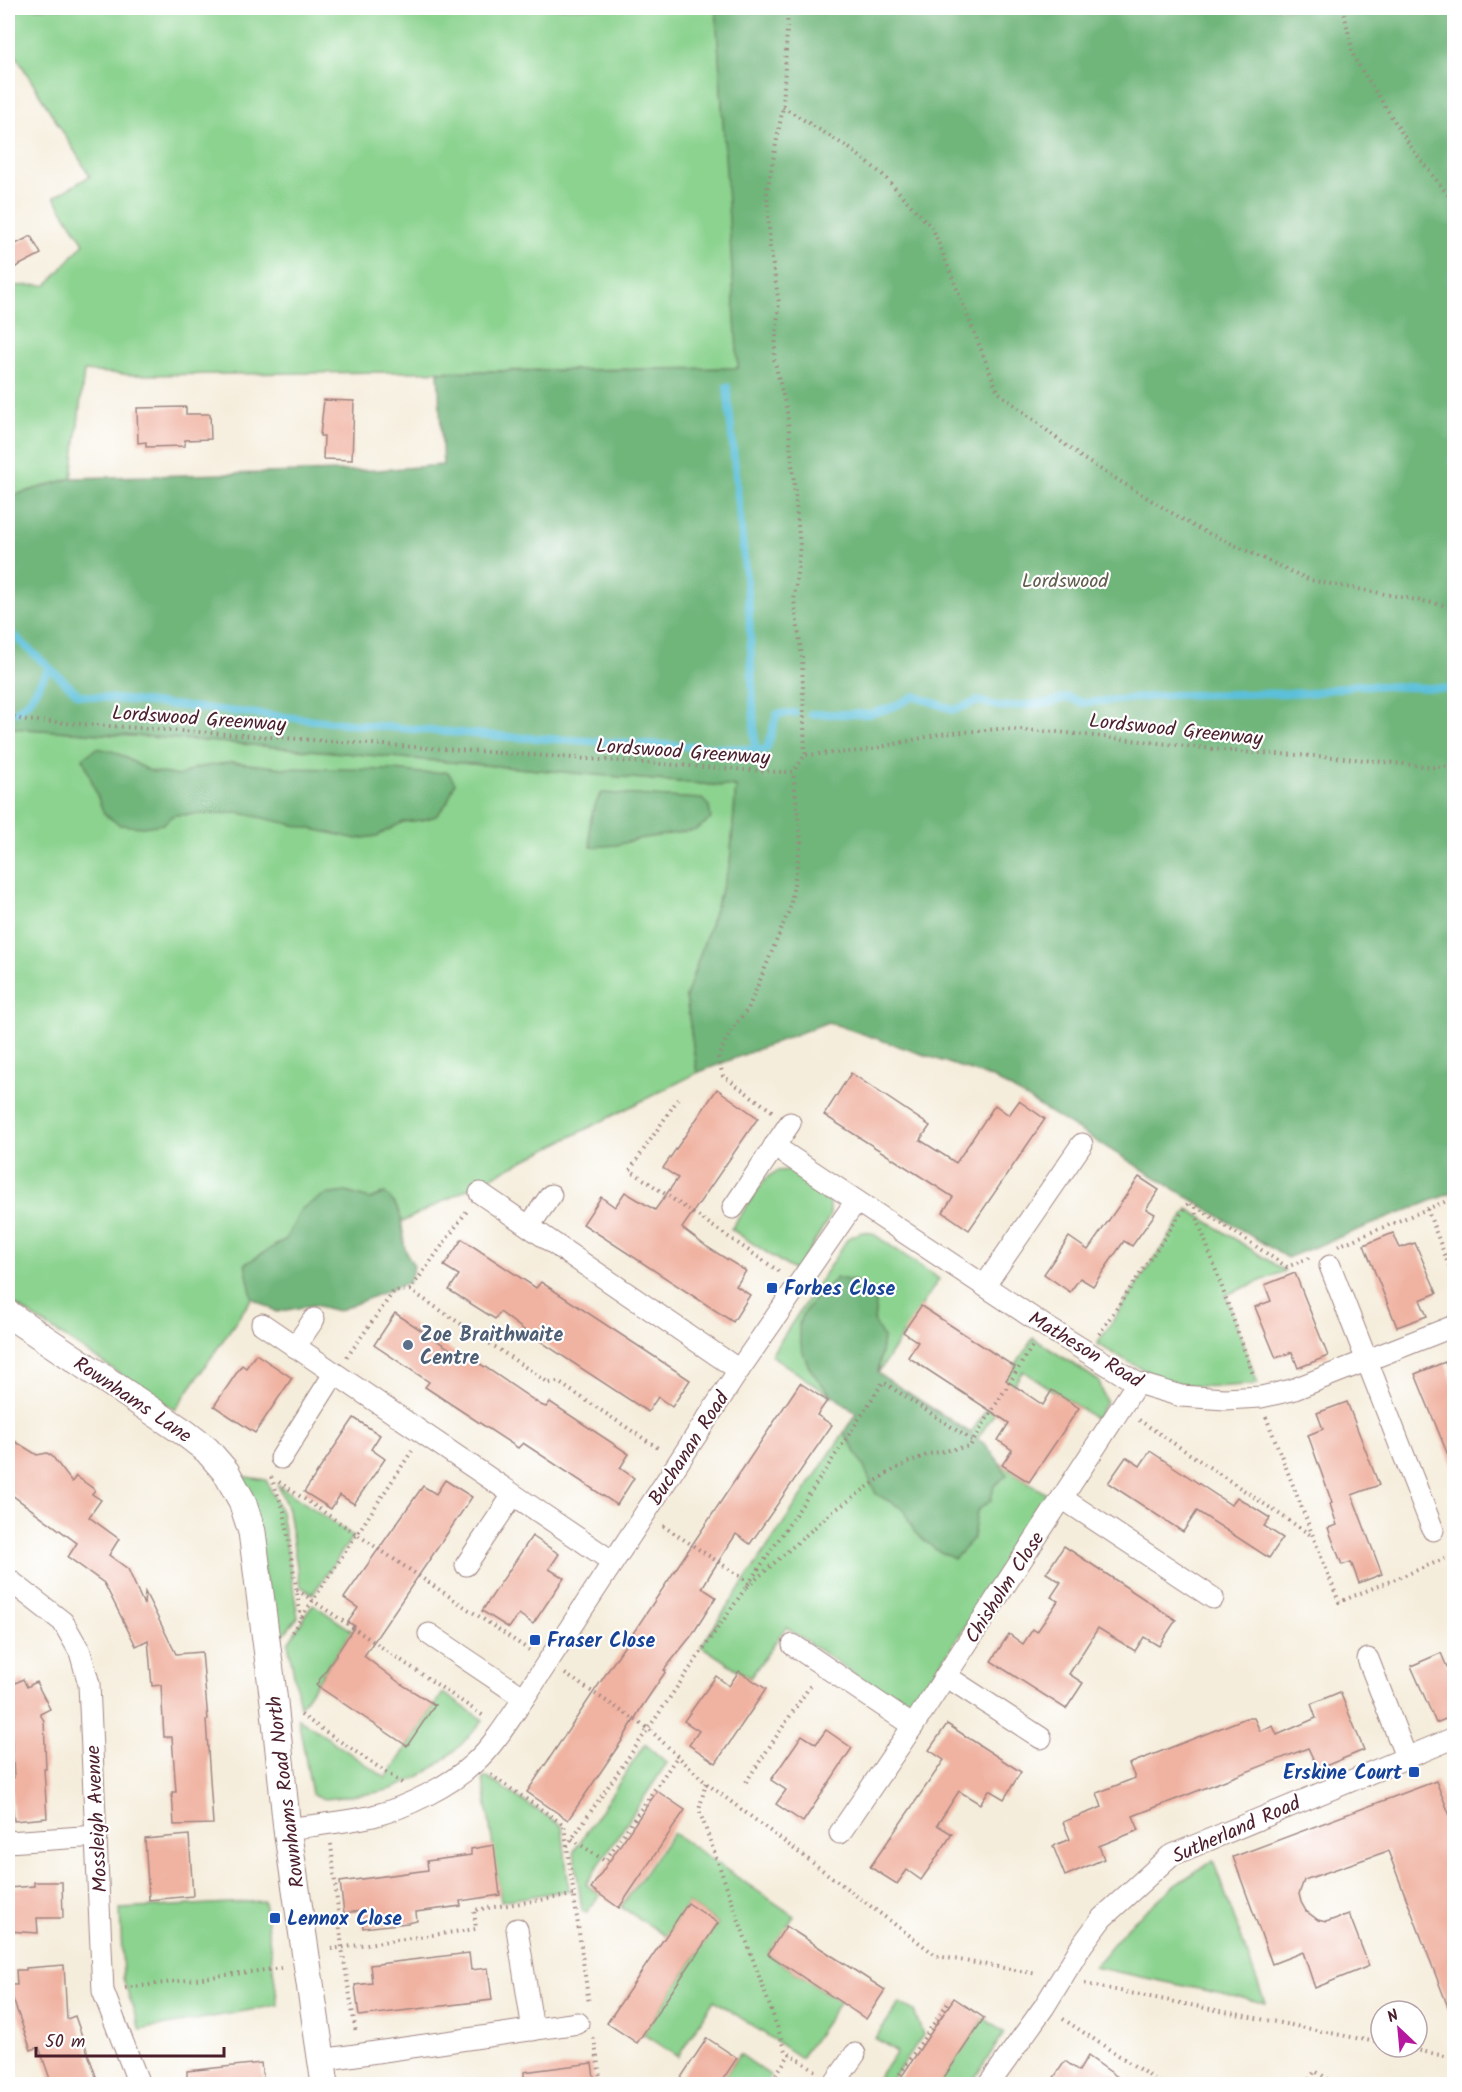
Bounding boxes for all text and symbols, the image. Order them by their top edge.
park label: Lordswood [1022,566,1109,598]
street label: Lordswood Greenway [111,698,288,742]
street label: Lordswood Greenway [1087,706,1265,756]
street label: Lordswood Greenway [595,731,772,775]
place label: Forbes Close [784,1274,895,1306]
marker: Forbes Close [765,1281,779,1295]
street label: Matheson Road [1021,1304,1149,1398]
place label: Zoe Braithwaite Centre [420,1320,564,1375]
marker: Zoe Braithwaite Centre [401,1338,415,1352]
street label: Rownhams Lane [66,1349,198,1452]
street label: Buchanan Road [641,1385,739,1512]
street label: Chisholm Close [957,1526,1054,1651]
place label: Fraser Close [547,1626,655,1658]
marker: Fraser Close [528,1633,542,1647]
street label: Rownhams Road North [259,1694,315,1890]
street label: Mossleigh Avenue [78,1744,118,1893]
place label: Erskine Court [1283,1758,1403,1790]
marker: Erskine Court [1407,1765,1421,1779]
street label: Sutherland Road [1168,1788,1307,1873]
place label: Lennox Close [287,1904,402,1936]
marker: Lennox Close [268,1911,282,1925]
north arrow [1369,1999,1429,2059]
text: N [1383,2003,1403,2030]
scale bar [36,2020,224,2058]
text: 50 m [45,2028,85,2057]

